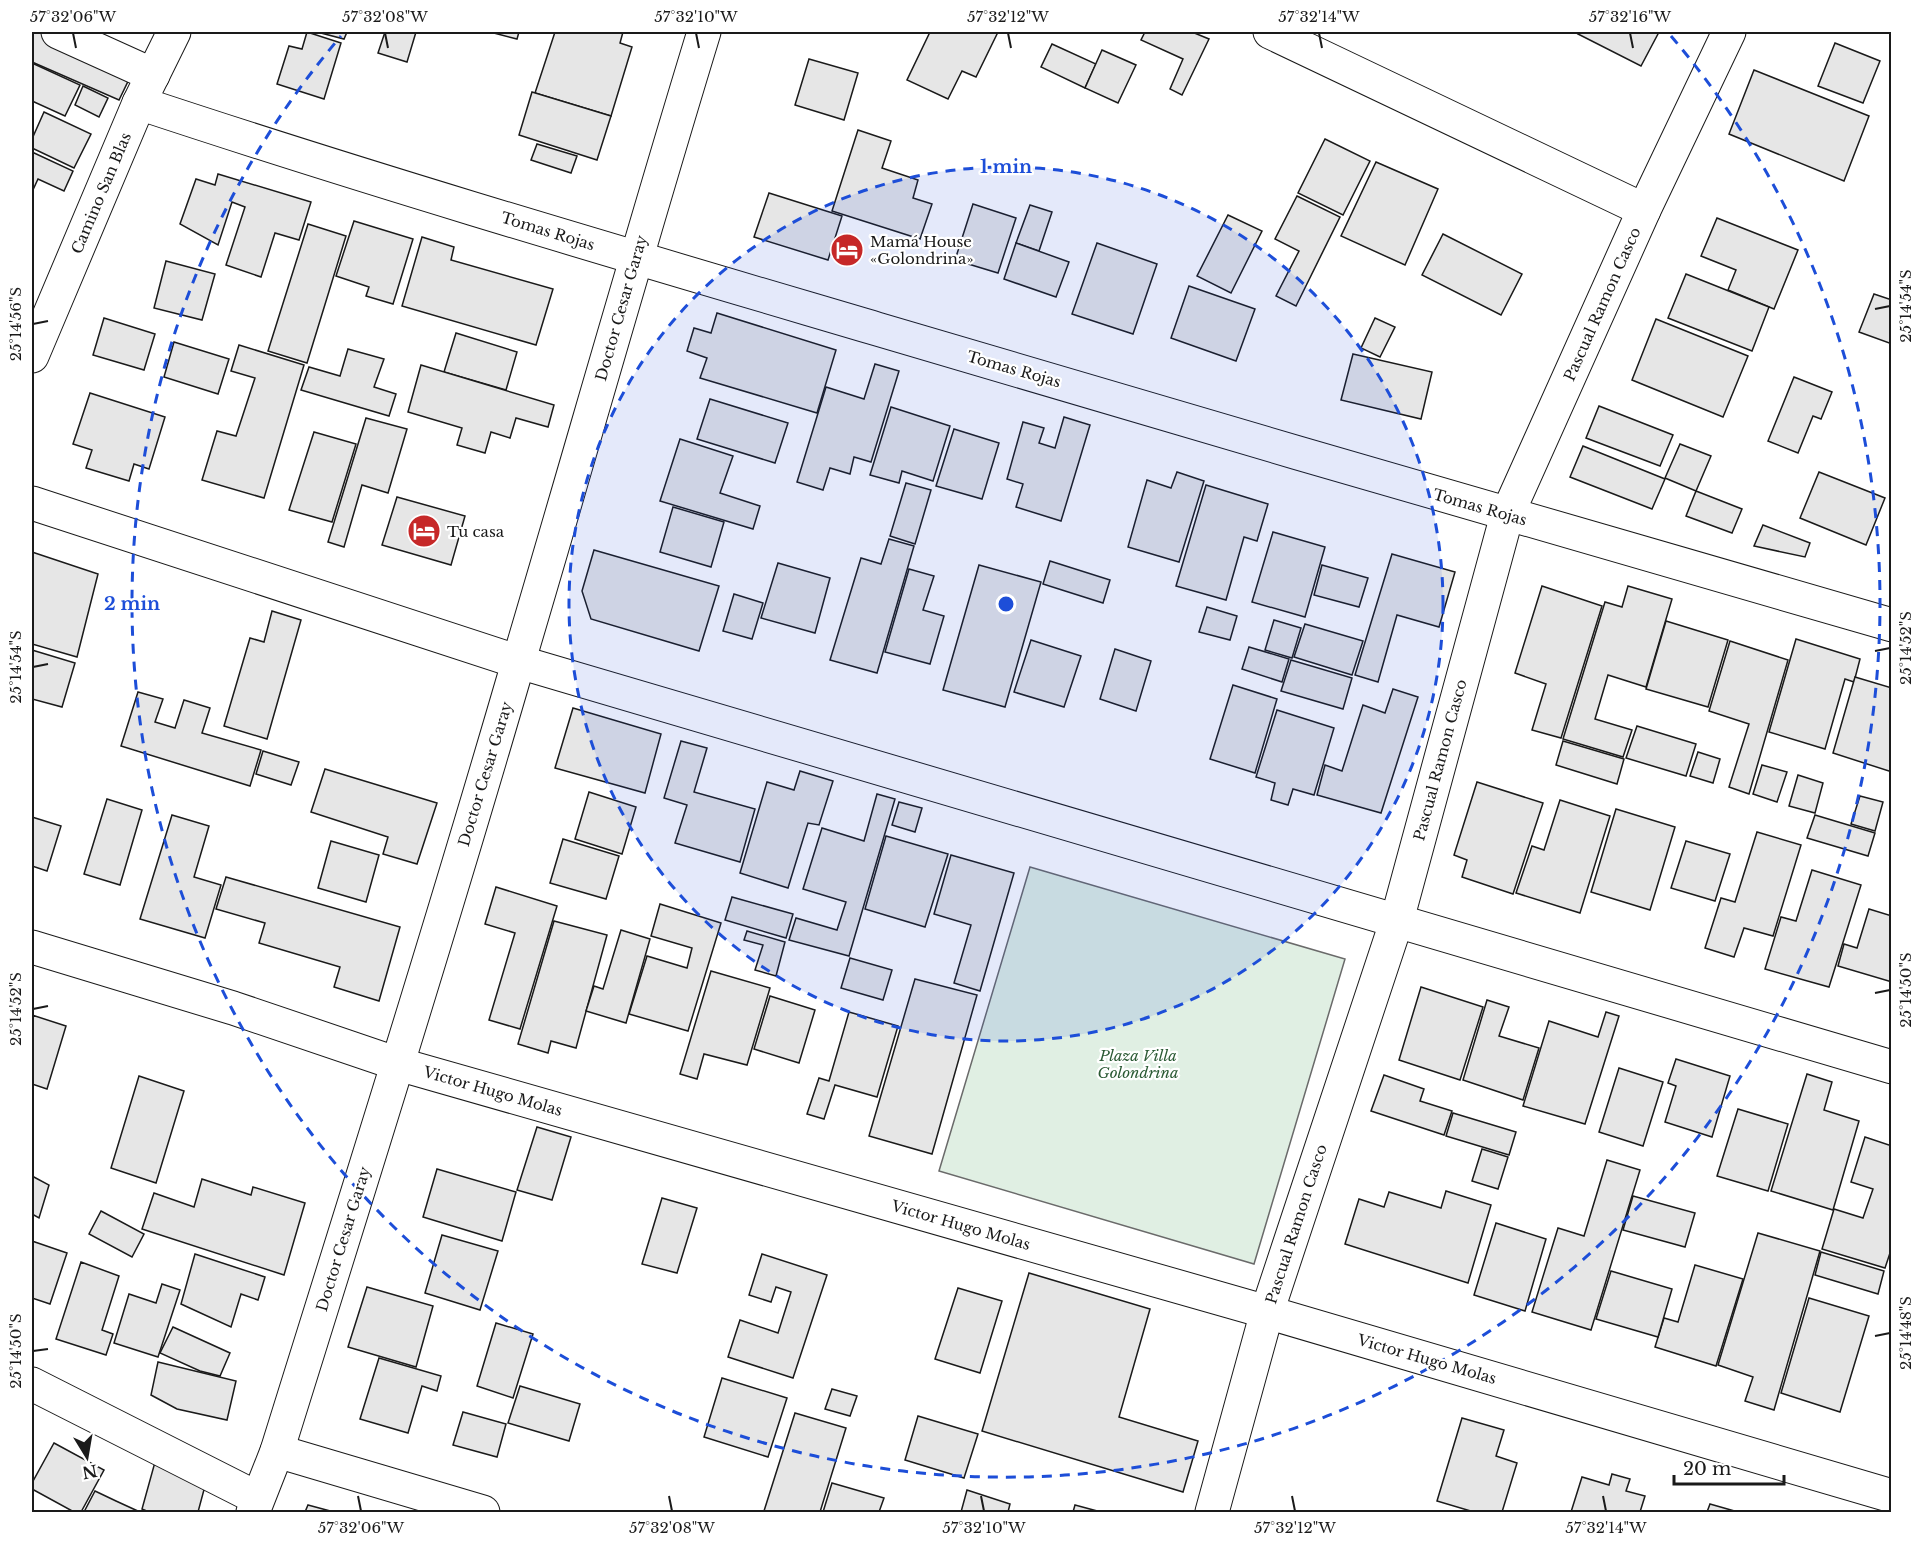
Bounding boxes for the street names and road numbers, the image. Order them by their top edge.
street label: Camino San Blas [67,129,135,257]
street label: Tomas Rojas [499,208,597,254]
street label: Pascual Ramon Casco [1559,224,1645,384]
street label: Doctor Cesar Garay [591,233,651,383]
street label: Tomas Rojas [965,347,1063,392]
street label: Tomas Rojas [1431,485,1529,530]
street label: Pascual Ramon Casco [1409,677,1471,843]
street label: Doctor Cesar Garay [454,699,516,849]
street label: Victor Hugo Molas [420,1062,565,1120]
street label: Pascual Ramon Casco [1261,1142,1331,1306]
street label: Doctor Cesar Garay [312,1164,374,1314]
street label: Victor Hugo Molas [888,1196,1033,1254]
street label: Victor Hugo Molas [1354,1330,1499,1388]

